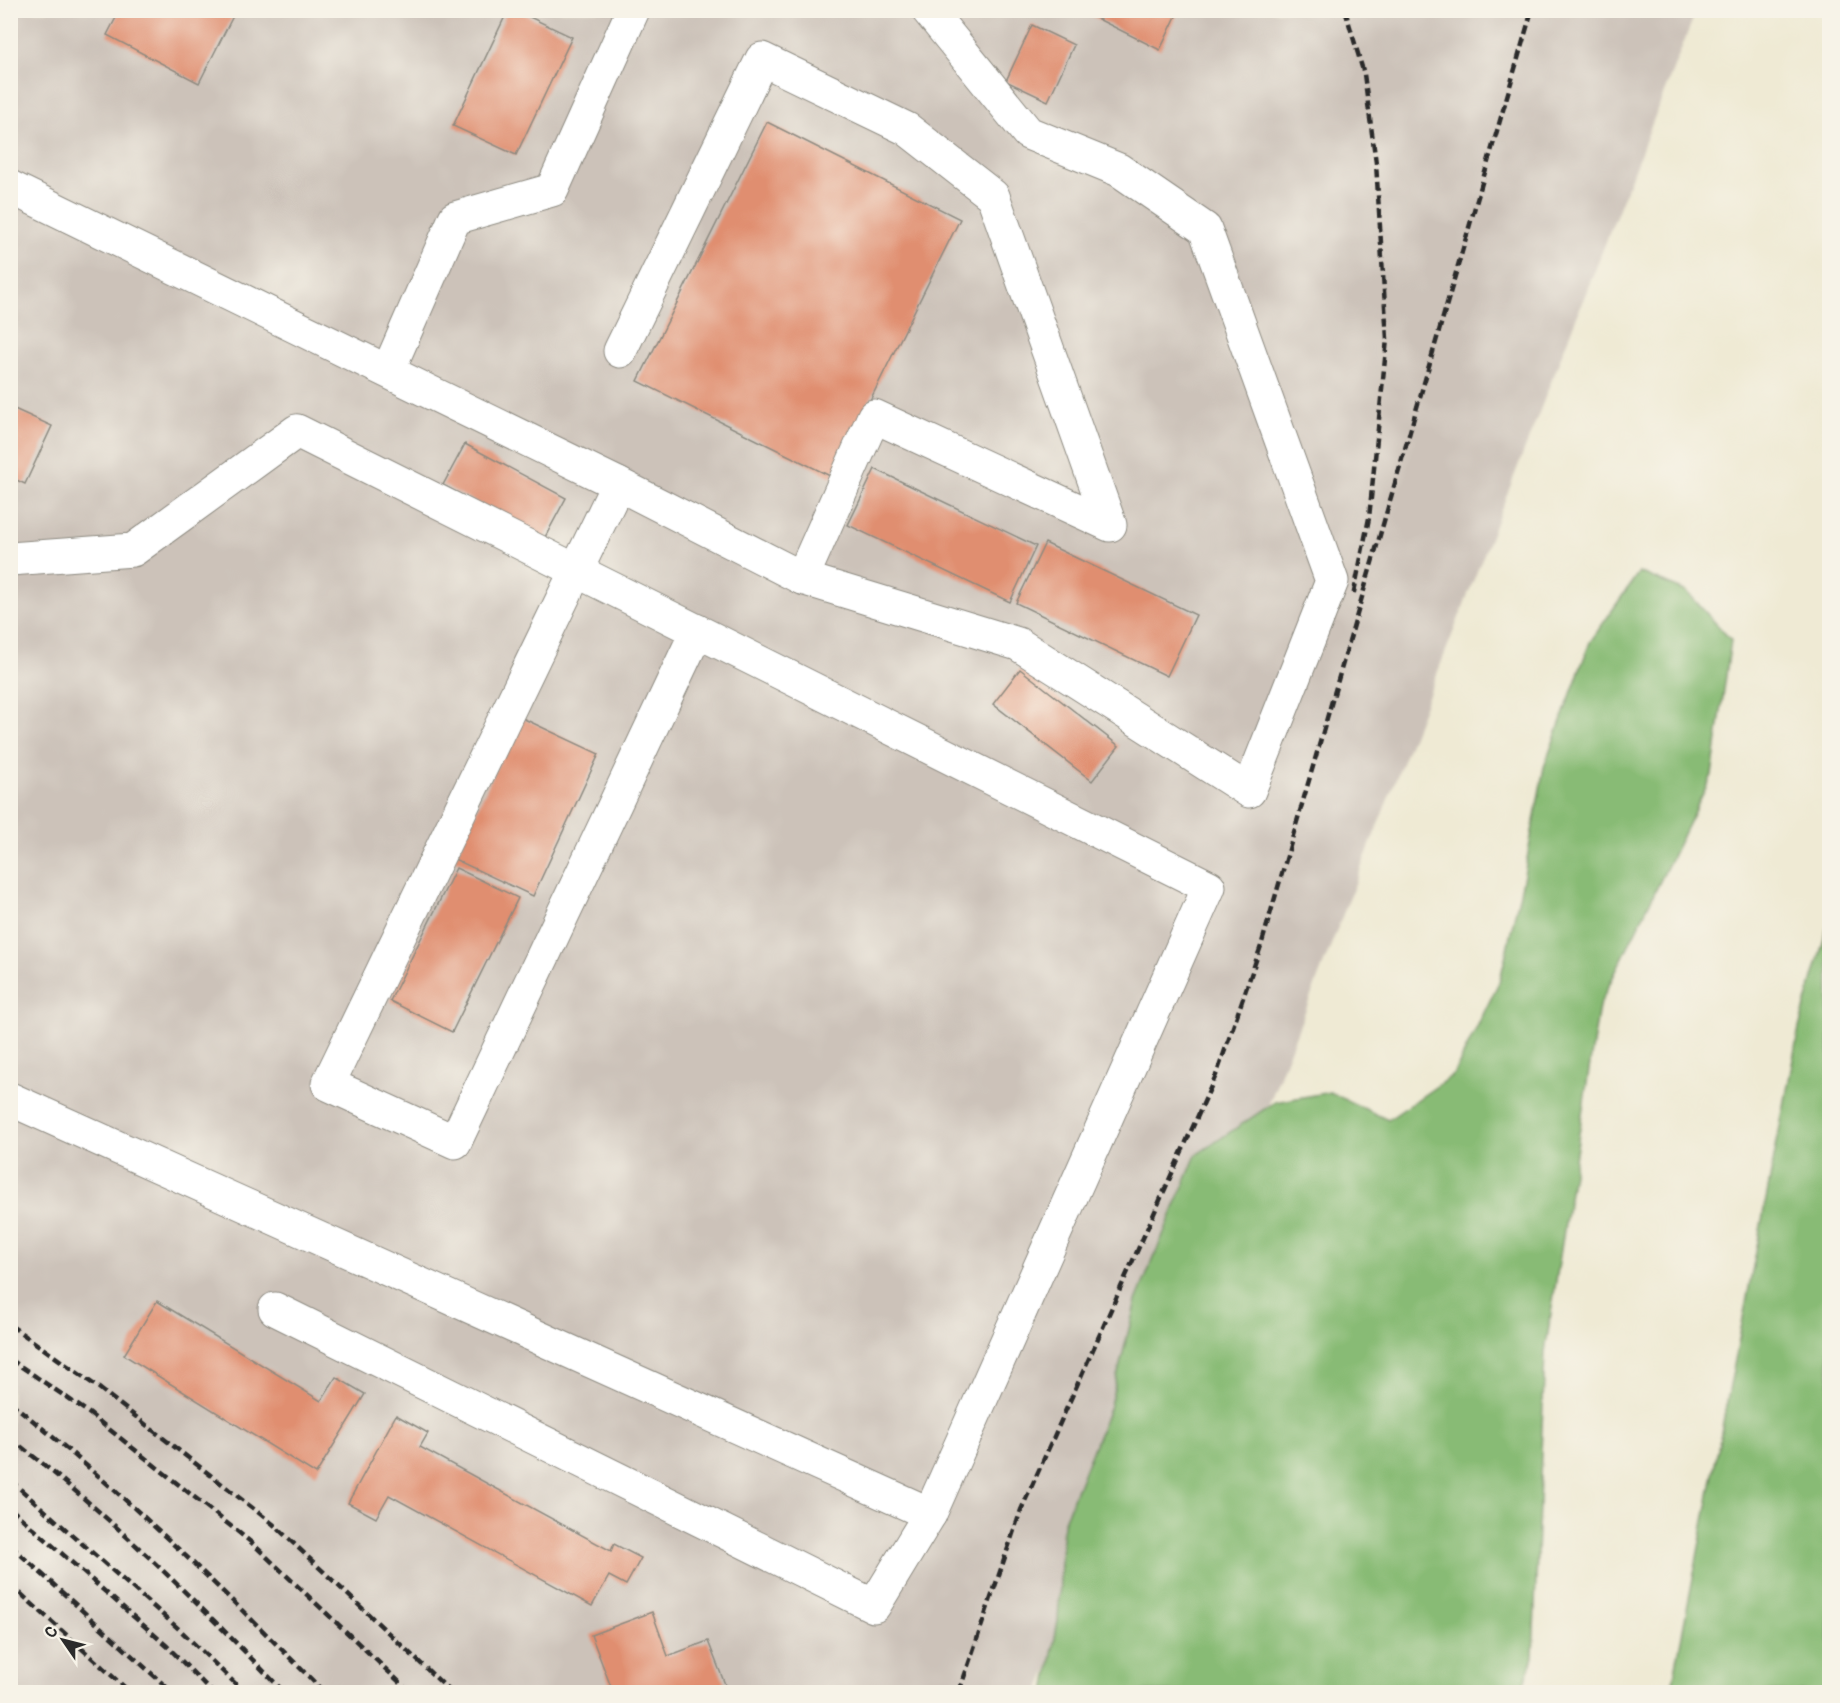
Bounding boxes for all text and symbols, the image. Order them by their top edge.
north arrow [33,1610,93,1670]
text: С [41,1622,63,1642]

